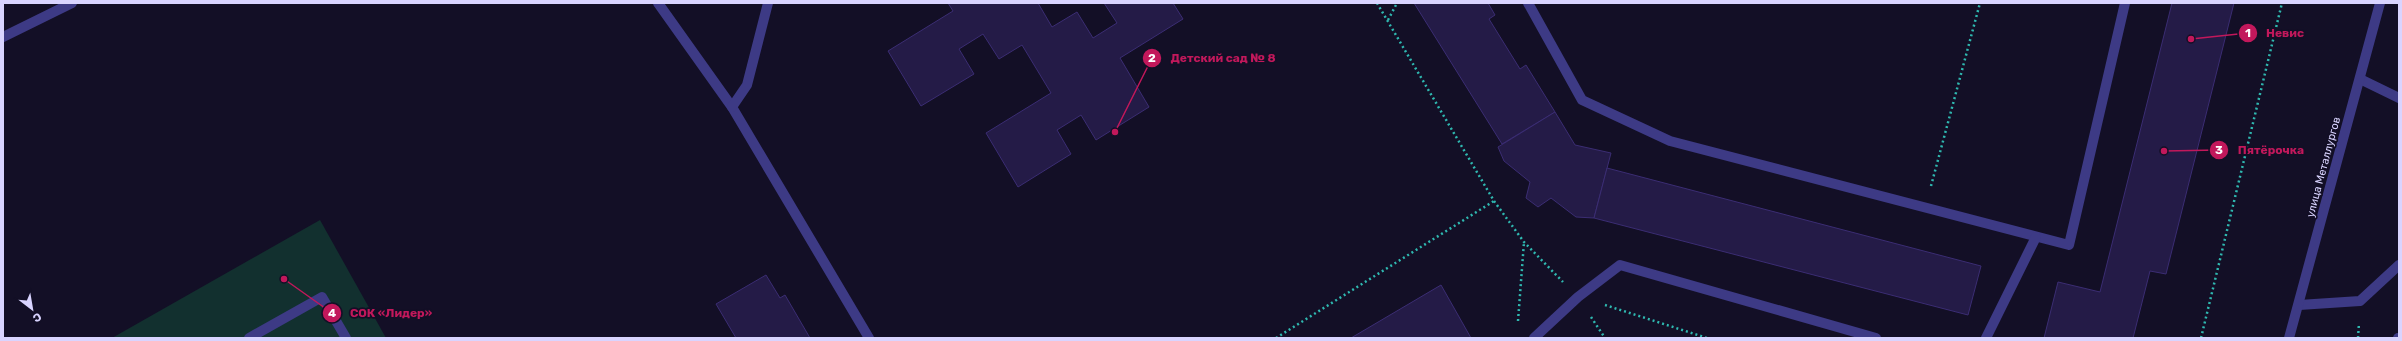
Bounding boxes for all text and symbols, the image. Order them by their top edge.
callout: Невис [2238,21,2313,45]
text: 1 [2245,26,2251,40]
text: Невис [2266,26,2304,40]
callout: Детский сад № 8 [1142,46,1283,70]
text: 2 [1148,51,1156,65]
text: Детский сад № 8 [1170,51,1276,65]
street label: улица Металлургов [2304,116,2343,219]
callout: Пятёрочка [2209,138,2312,162]
text: 3 [2215,143,2223,157]
text: Пятёрочка [2238,143,2304,157]
north arrow [12,289,52,329]
callout: СОК «Лидер» [322,301,440,325]
text: 4 [328,306,336,320]
text: СОК «Лидер» [350,306,433,320]
text: С [30,310,44,325]

